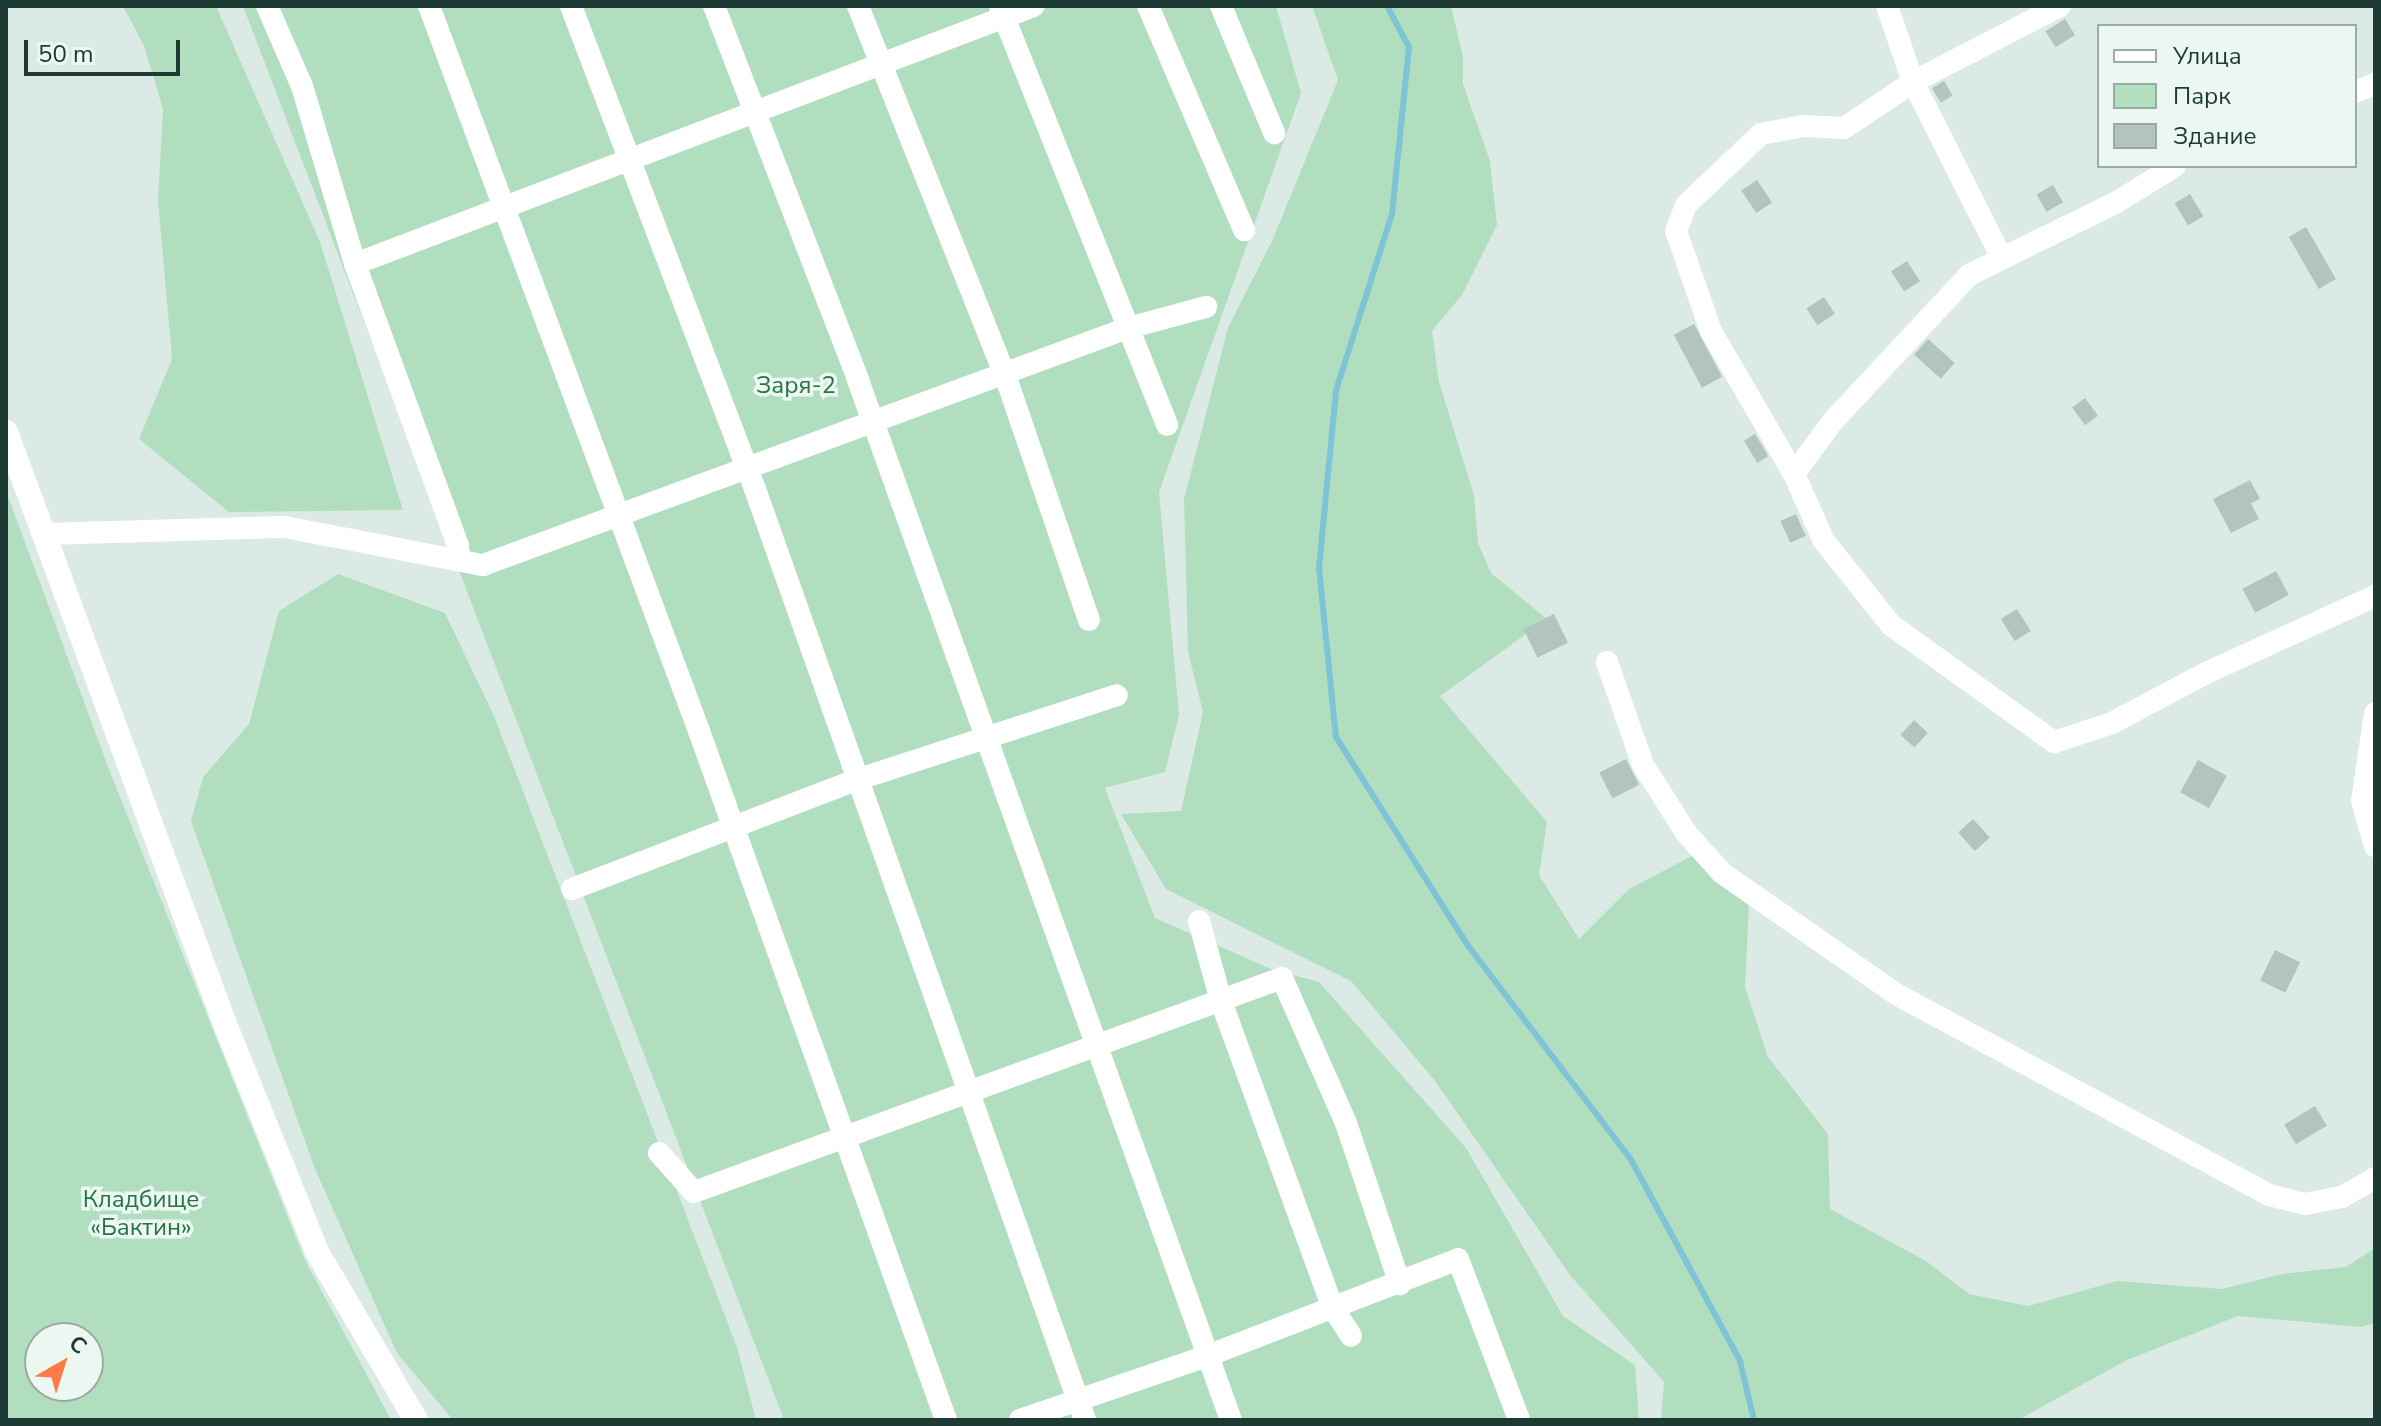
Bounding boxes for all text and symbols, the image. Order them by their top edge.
scale bar [28,24,184,74]
legend [2097,24,2357,168]
text: 50 m [38,38,94,70]
text: Улица [2173,40,2242,72]
text: Парк [2173,80,2231,112]
text: Здание [2173,120,2257,152]
park label: Заря-2 [756,372,836,400]
park label: Кладбище «Бактин» [83,1186,199,1242]
north arrow [24,1322,104,1402]
text: С [63,1329,93,1361]

